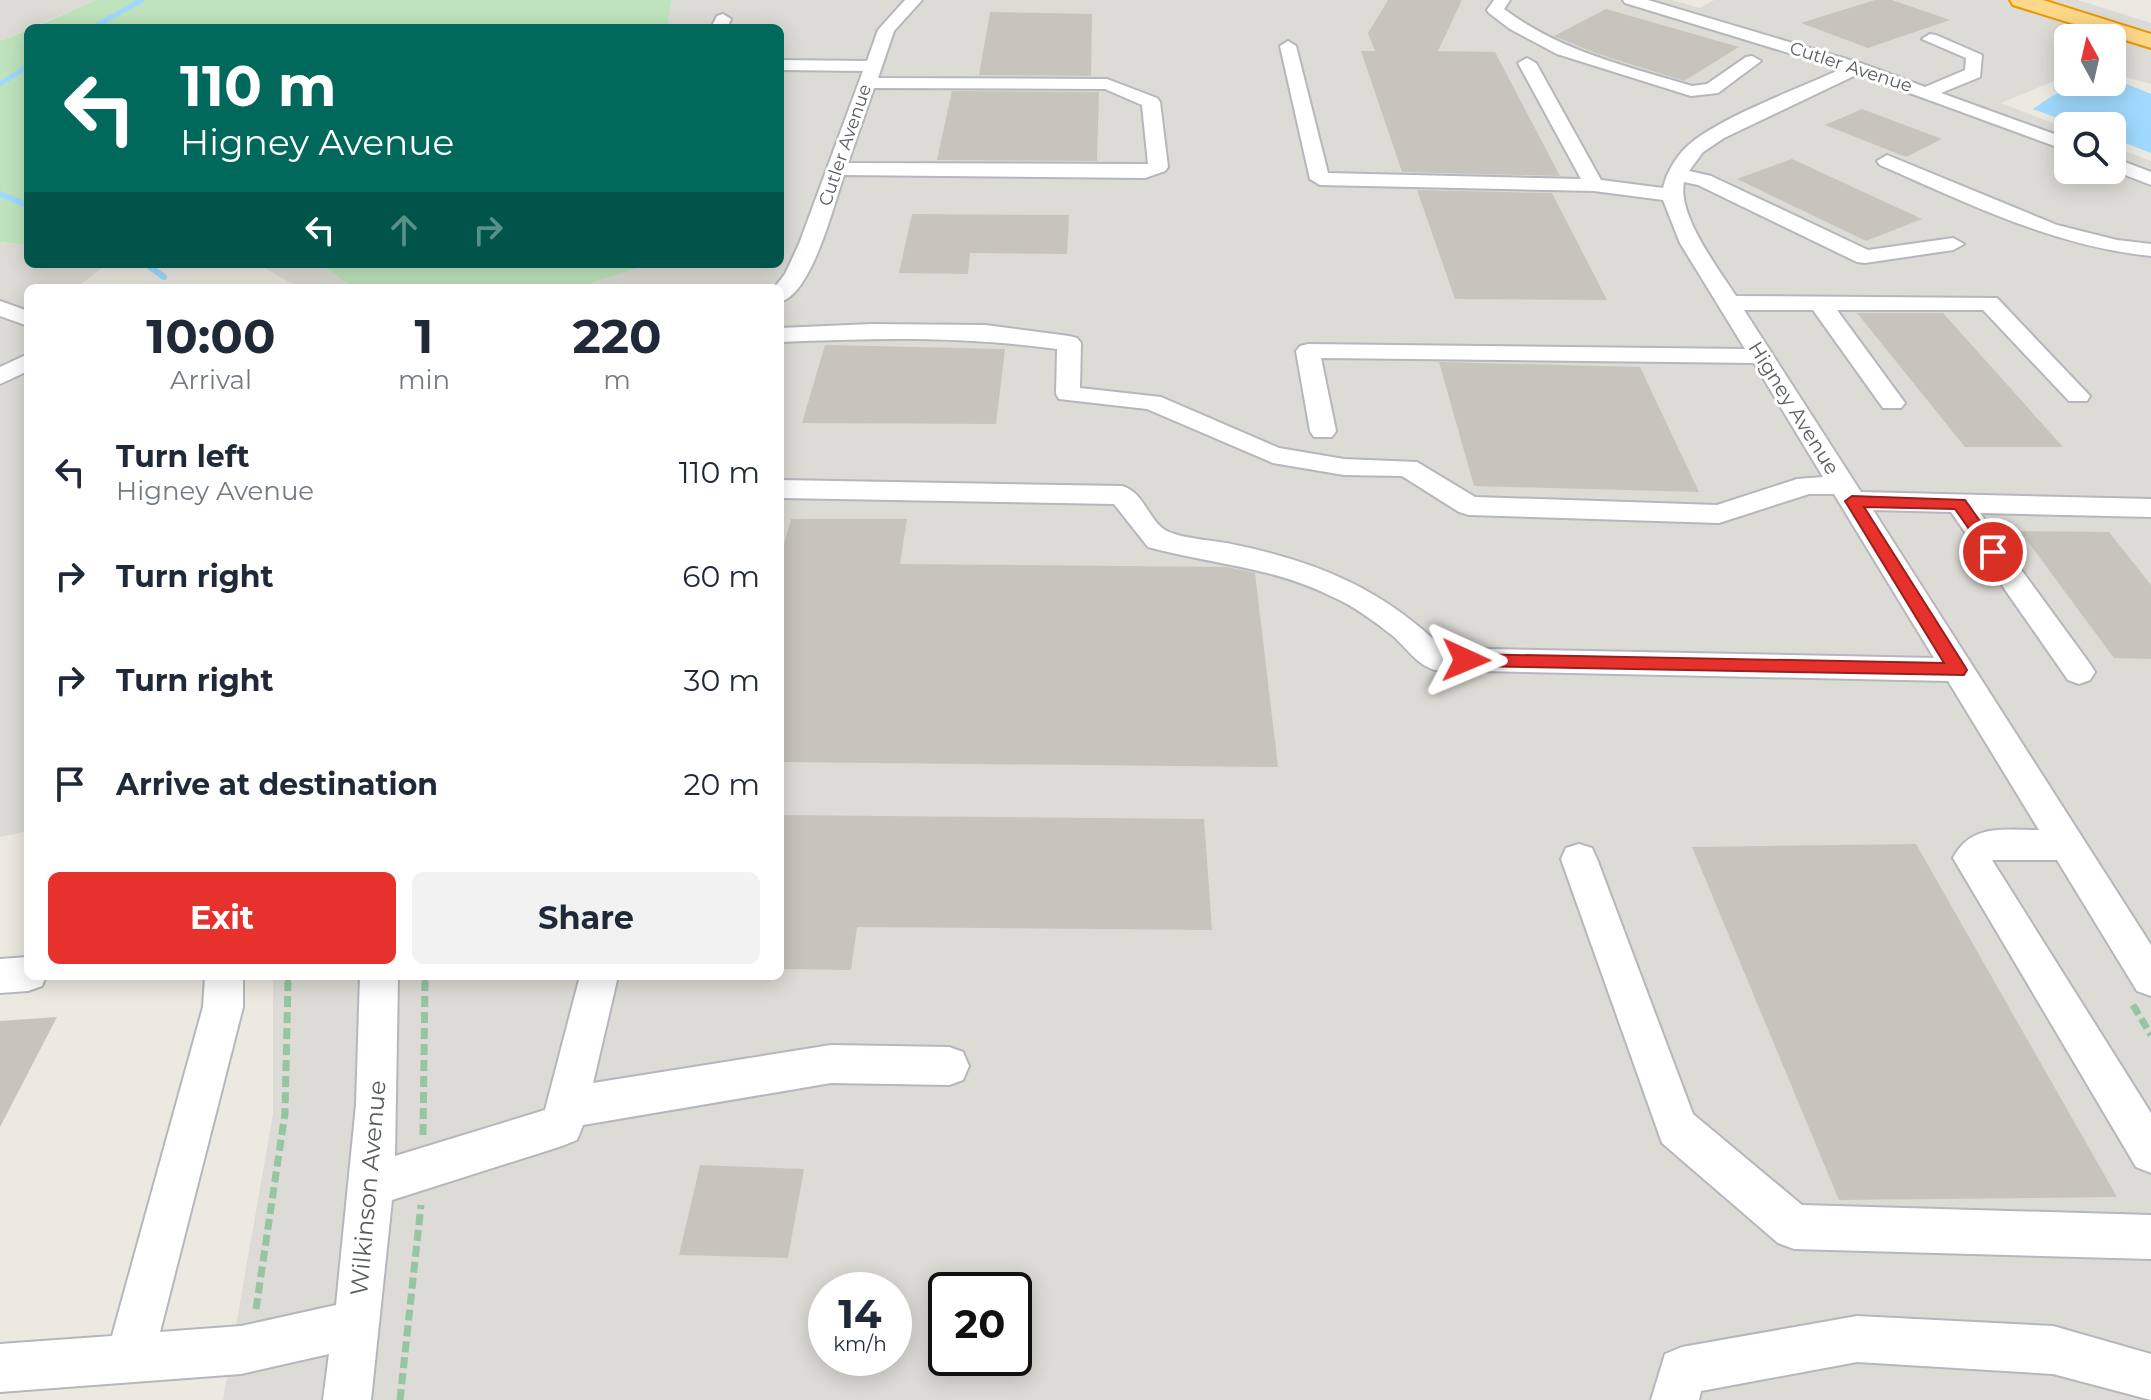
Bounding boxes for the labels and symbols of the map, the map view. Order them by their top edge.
north arrow [2054,24,2126,96]
street label: Cutler Avenue [1787,37,1915,97]
street label: Cutler Avenue [814,81,876,209]
street label: Higney Avenue [1743,337,1845,479]
pin [1959,518,2027,586]
position arrow [1424,618,1508,702]
street label: Wilkinson Avenue [344,1079,392,1297]
speed limit sign: 20 [928,1272,1032,1376]

